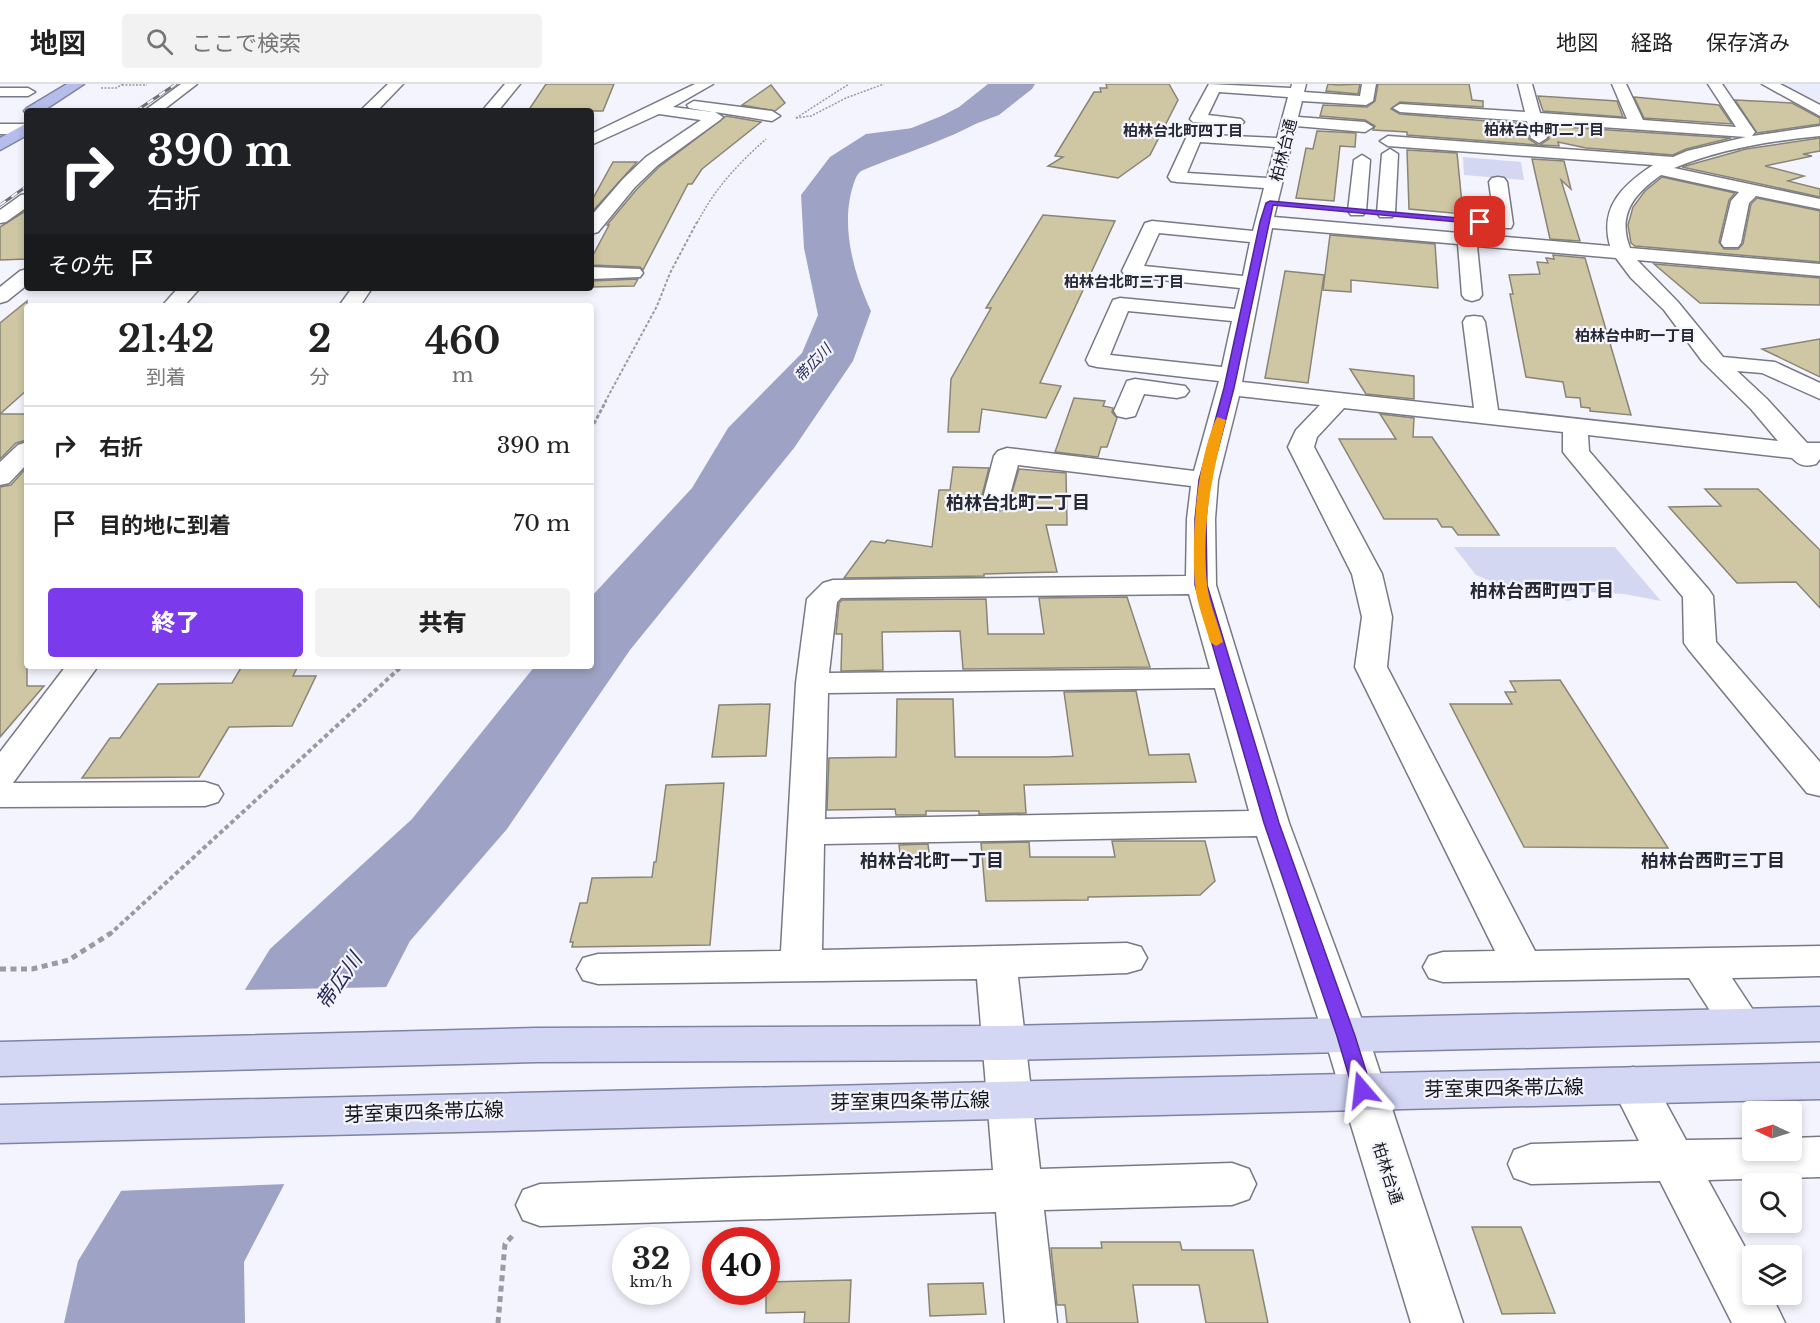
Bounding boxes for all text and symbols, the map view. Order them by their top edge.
search box [122,14,542,68]
icon: search [143,25,176,58]
text: 地図 [30,26,86,61]
text: ここで検索 [191,30,301,57]
text: 地図 [1556,30,1598,56]
text: 経路 [1631,30,1673,56]
text: 保存済み [1706,30,1790,56]
street label: 柏林台通 [1266,117,1300,183]
district label: 柏林台中町二丁目 [1484,120,1604,139]
district label: 柏林台北町四丁目 [1123,121,1243,140]
text: 390 m [147,125,291,177]
icon: right [48,132,126,210]
text: 右折 [147,182,201,215]
pin [1454,196,1505,247]
icon: arrive [1463,205,1496,238]
icon: arrive [126,246,159,279]
text: その先 [48,252,114,279]
district label: 柏林台北町三丁目 [1064,272,1184,291]
text: 21:42 [118,317,214,362]
text: 2 [308,317,331,362]
text: 460 [425,319,500,364]
district label: 柏林台中町一丁目 [1575,326,1695,345]
water label: 帯広川 [790,338,836,385]
text: m [452,363,473,387]
text: 到着 [146,365,186,389]
text: 分 [310,365,330,389]
icon: right [48,429,81,462]
text: 390 m [497,432,570,459]
text: 右折 [99,434,143,461]
district label: 柏林台北町二丁目 [946,492,1090,514]
icon: arrive [48,507,81,540]
text: 70 m [513,510,570,537]
text: 目的地に到着 [99,512,231,539]
district label: 柏林台西町四丁目 [1470,580,1614,602]
button: 終了 [48,588,303,657]
button: 共有 [315,588,570,657]
district label: 柏林台北町一丁目 [860,850,1004,872]
district label: 柏林台西町三丁目 [1641,850,1785,872]
water label: 帯広川 [310,946,369,1014]
position arrow [1330,1058,1394,1122]
street label: 芽室東四条帯広線 [1424,1075,1584,1101]
street label: 芽室東四条帯広線 [830,1088,990,1114]
street label: 芽室東四条帯広線 [344,1097,504,1127]
north arrow [1742,1101,1802,1161]
map controls [1742,1101,1802,1305]
street label: 柏林台通 [1369,1139,1407,1207]
button: search [1742,1173,1802,1233]
speed limit sign: 40 [702,1227,780,1305]
text: 32 [632,1240,670,1277]
button: layers [1742,1245,1802,1305]
text: km/h [630,1272,672,1291]

